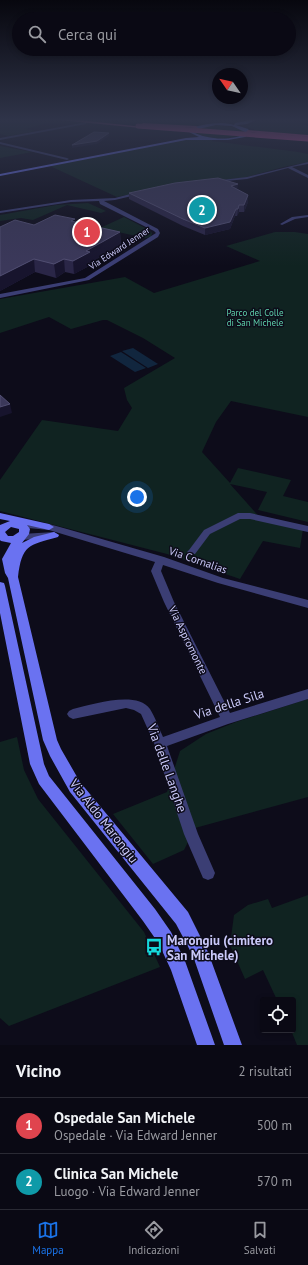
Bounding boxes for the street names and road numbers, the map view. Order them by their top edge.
street label: Via Edward Jenner [86,224,151,272]
street label: Via Cornalias [166,543,229,577]
street label: Via Aspromonte [165,603,211,677]
street label: Via della Sila [191,685,266,724]
street label: Via delle Langhe [143,721,191,815]
street label: Via Aldo Marongiu [65,775,142,866]

